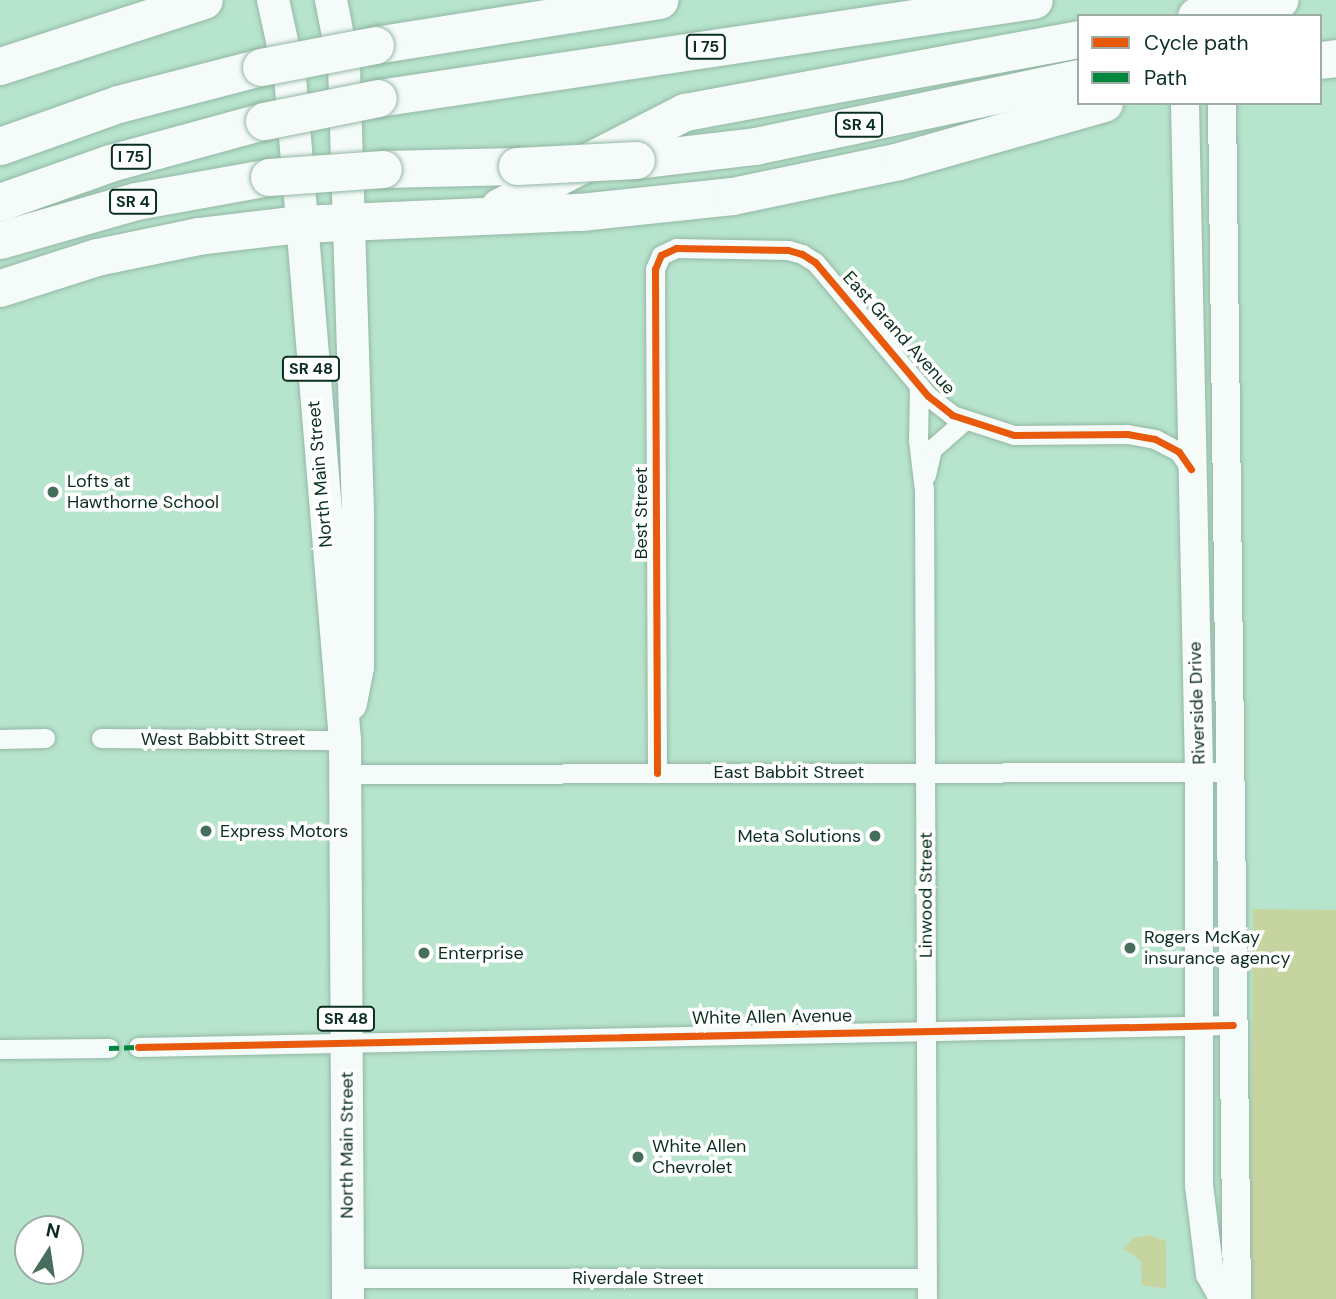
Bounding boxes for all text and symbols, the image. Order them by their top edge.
legend [1077,14,1322,105]
text: Cycle path [1144,29,1249,57]
road number: I 75 [685,34,727,60]
text: Path [1144,64,1187,92]
road number: SR 4 [834,113,884,138]
road number: I 75 [110,144,152,169]
road number: SR 4 [108,190,158,214]
street label: East Grand Avenue [838,267,960,399]
road number: SR 48 [281,356,341,382]
street label: North Main Street [303,400,337,548]
street label: Best Street [630,467,652,559]
place label: Lofts at Hawthorne School [67,471,219,514]
marker: Lofts at Hawthorne School [45,484,61,500]
street label: Riverside Drive [1184,641,1210,765]
street label: West Babbitt Street [141,728,305,750]
street label: East Babbit Street [714,761,864,783]
place label: Express Motors [220,820,348,842]
marker: Express Motors [198,823,214,839]
place label: Meta Solutions [737,825,861,847]
marker: Meta Solutions [867,828,883,844]
street label: Linwood Street [915,832,937,958]
place label: Rogers McKay insurance agency [1144,927,1290,970]
marker: Rogers McKay insurance agency [1122,940,1138,956]
place label: Enterprise [438,942,524,964]
marker: Enterprise [416,945,432,961]
street label: White Allen Avenue [692,1005,852,1029]
road number: SR 48 [316,1007,376,1032]
street label: North Main Street [336,1071,358,1219]
place label: White Allen Chevrolet [652,1136,746,1178]
marker: White Allen Chevrolet [630,1149,646,1165]
north arrow [14,1215,84,1285]
text: N [44,1217,62,1245]
street label: Riverdale Street [572,1267,704,1289]

